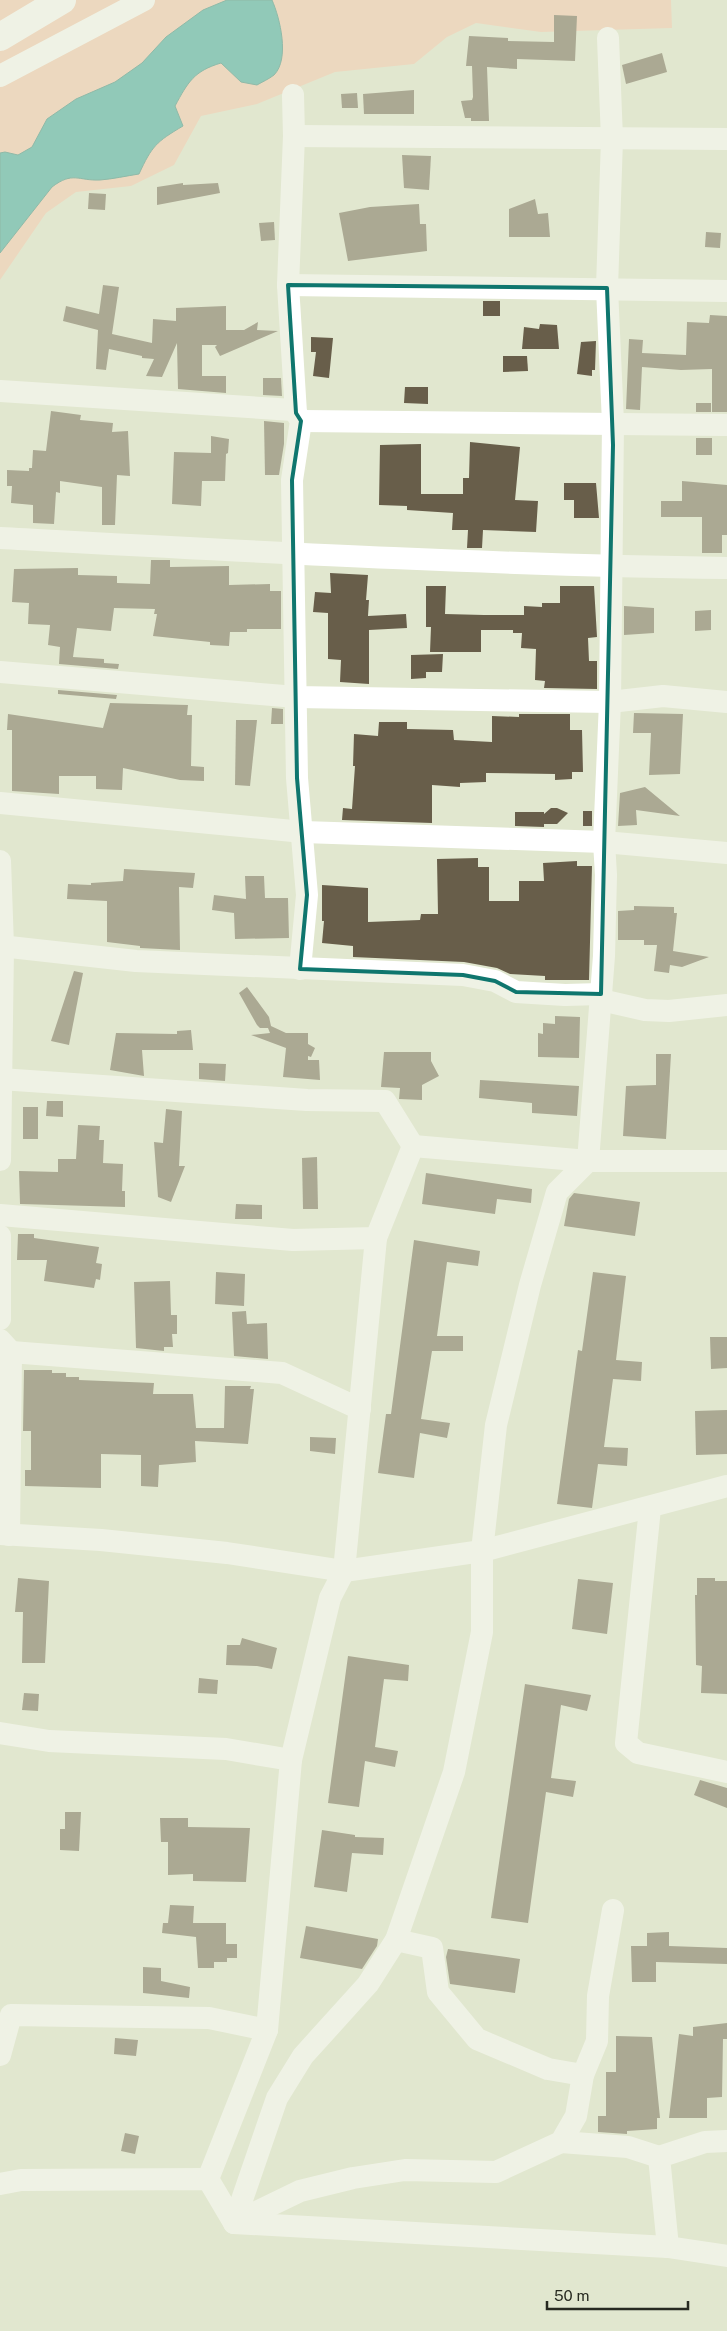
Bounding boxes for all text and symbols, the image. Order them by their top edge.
scale bar [547,2278,688,2310]
text: 50 m [554,2287,589,2304]

